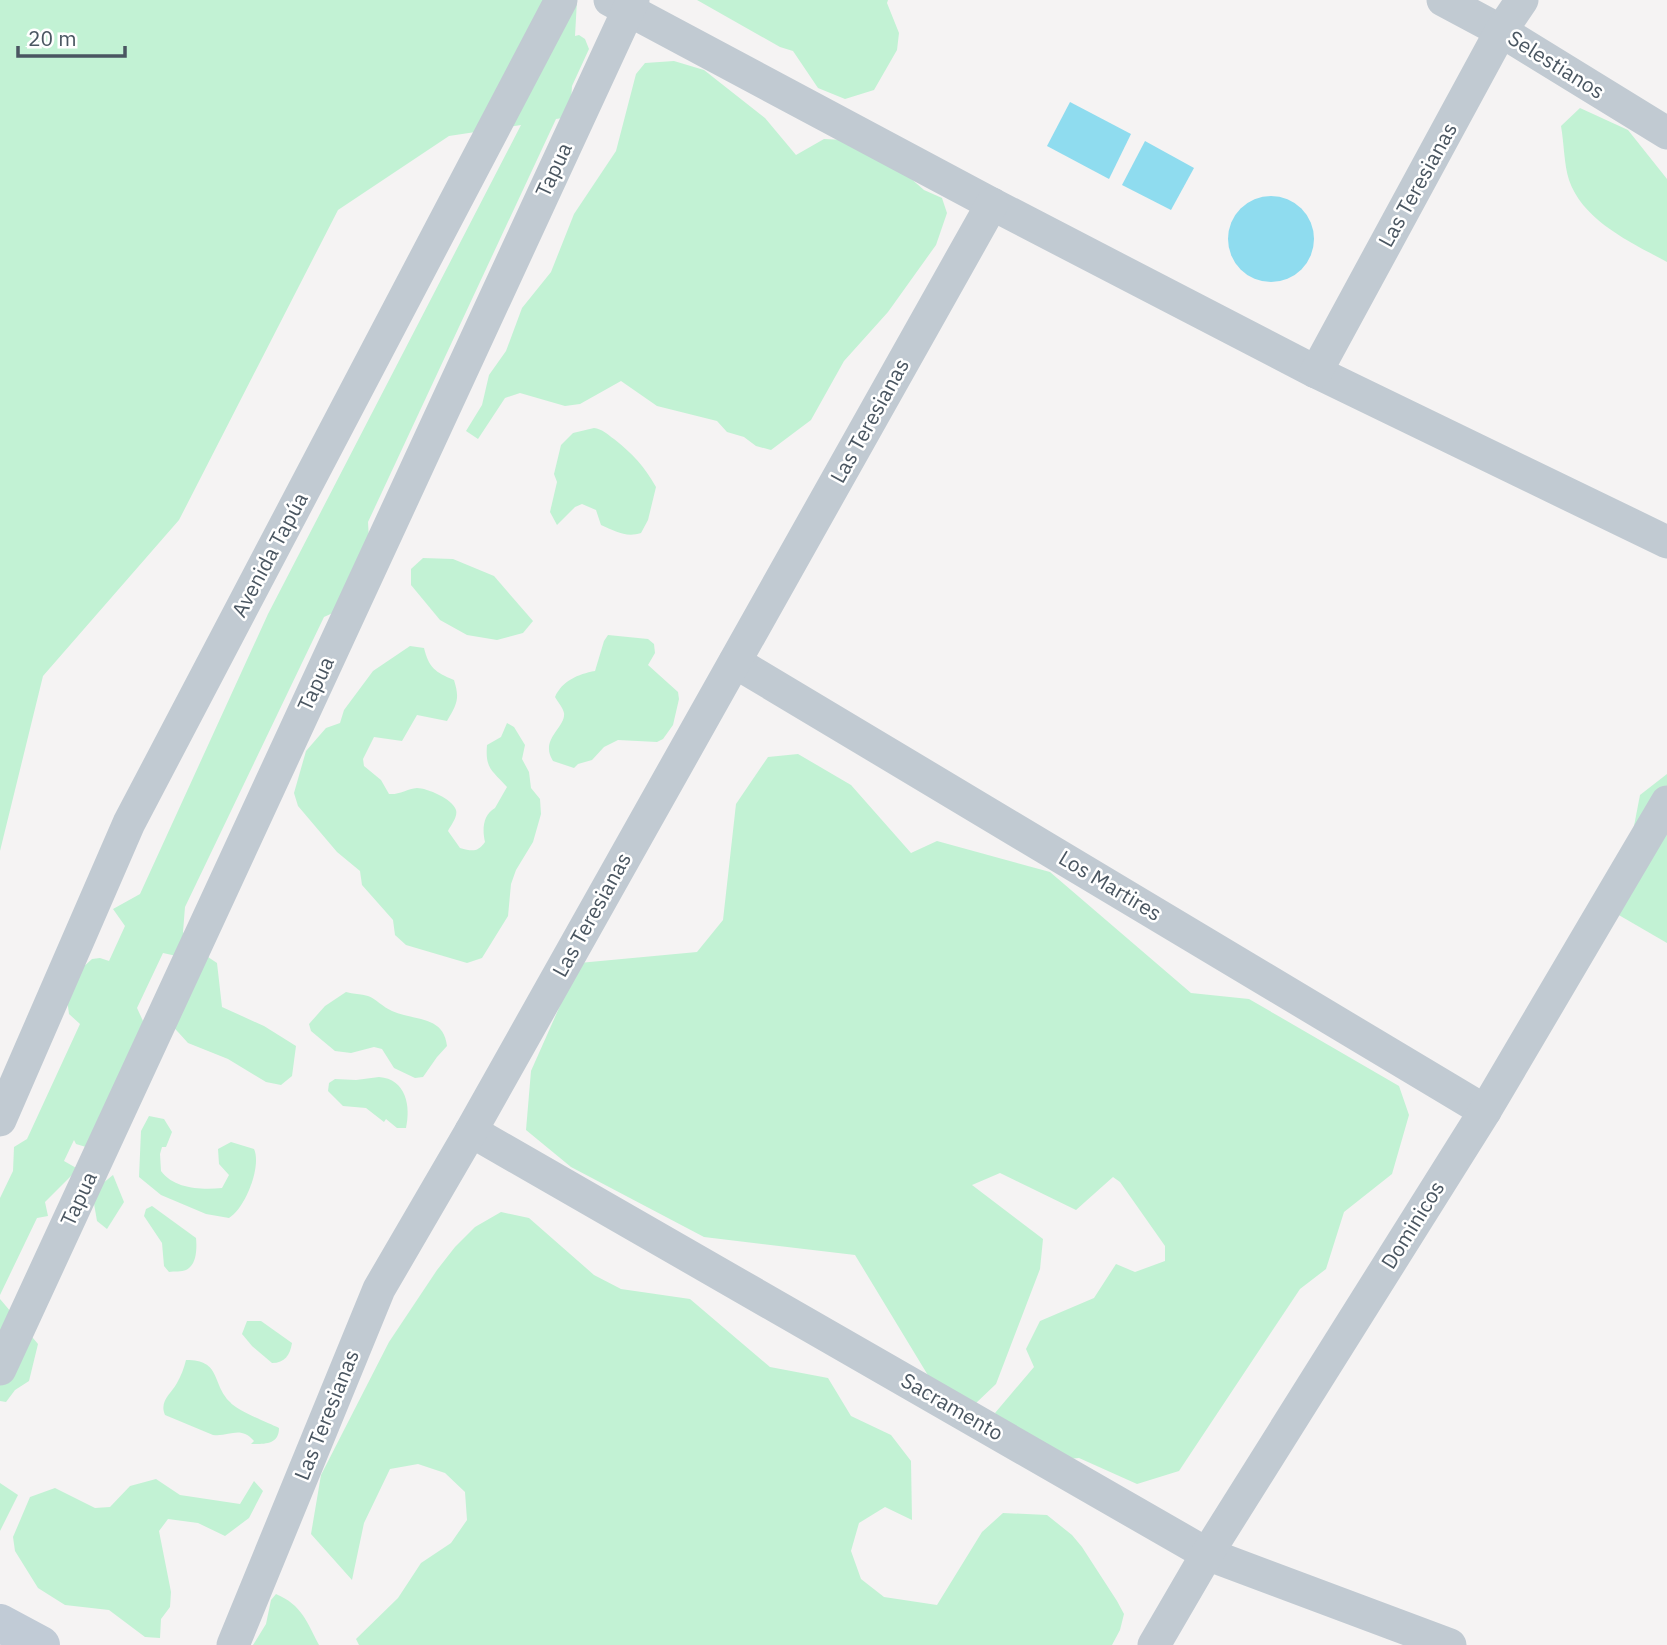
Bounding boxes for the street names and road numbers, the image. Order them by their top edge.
street label: Selestianos [1503,23,1610,105]
street label: Las Teresianas [1371,117,1463,252]
street label: Tapua [528,138,578,201]
street label: Las Teresianas [823,353,915,488]
street label: Avenida Tapúa [225,487,314,622]
street label: Tapua [290,652,340,715]
street label: Los Martires [1054,843,1167,927]
street label: Las Teresianas [545,847,637,982]
street label: Tapua [53,1167,103,1230]
street label: Dominicos [1374,1175,1450,1274]
street label: Las Teresianas [287,1345,365,1484]
street label: Sacramento [896,1366,1009,1447]

